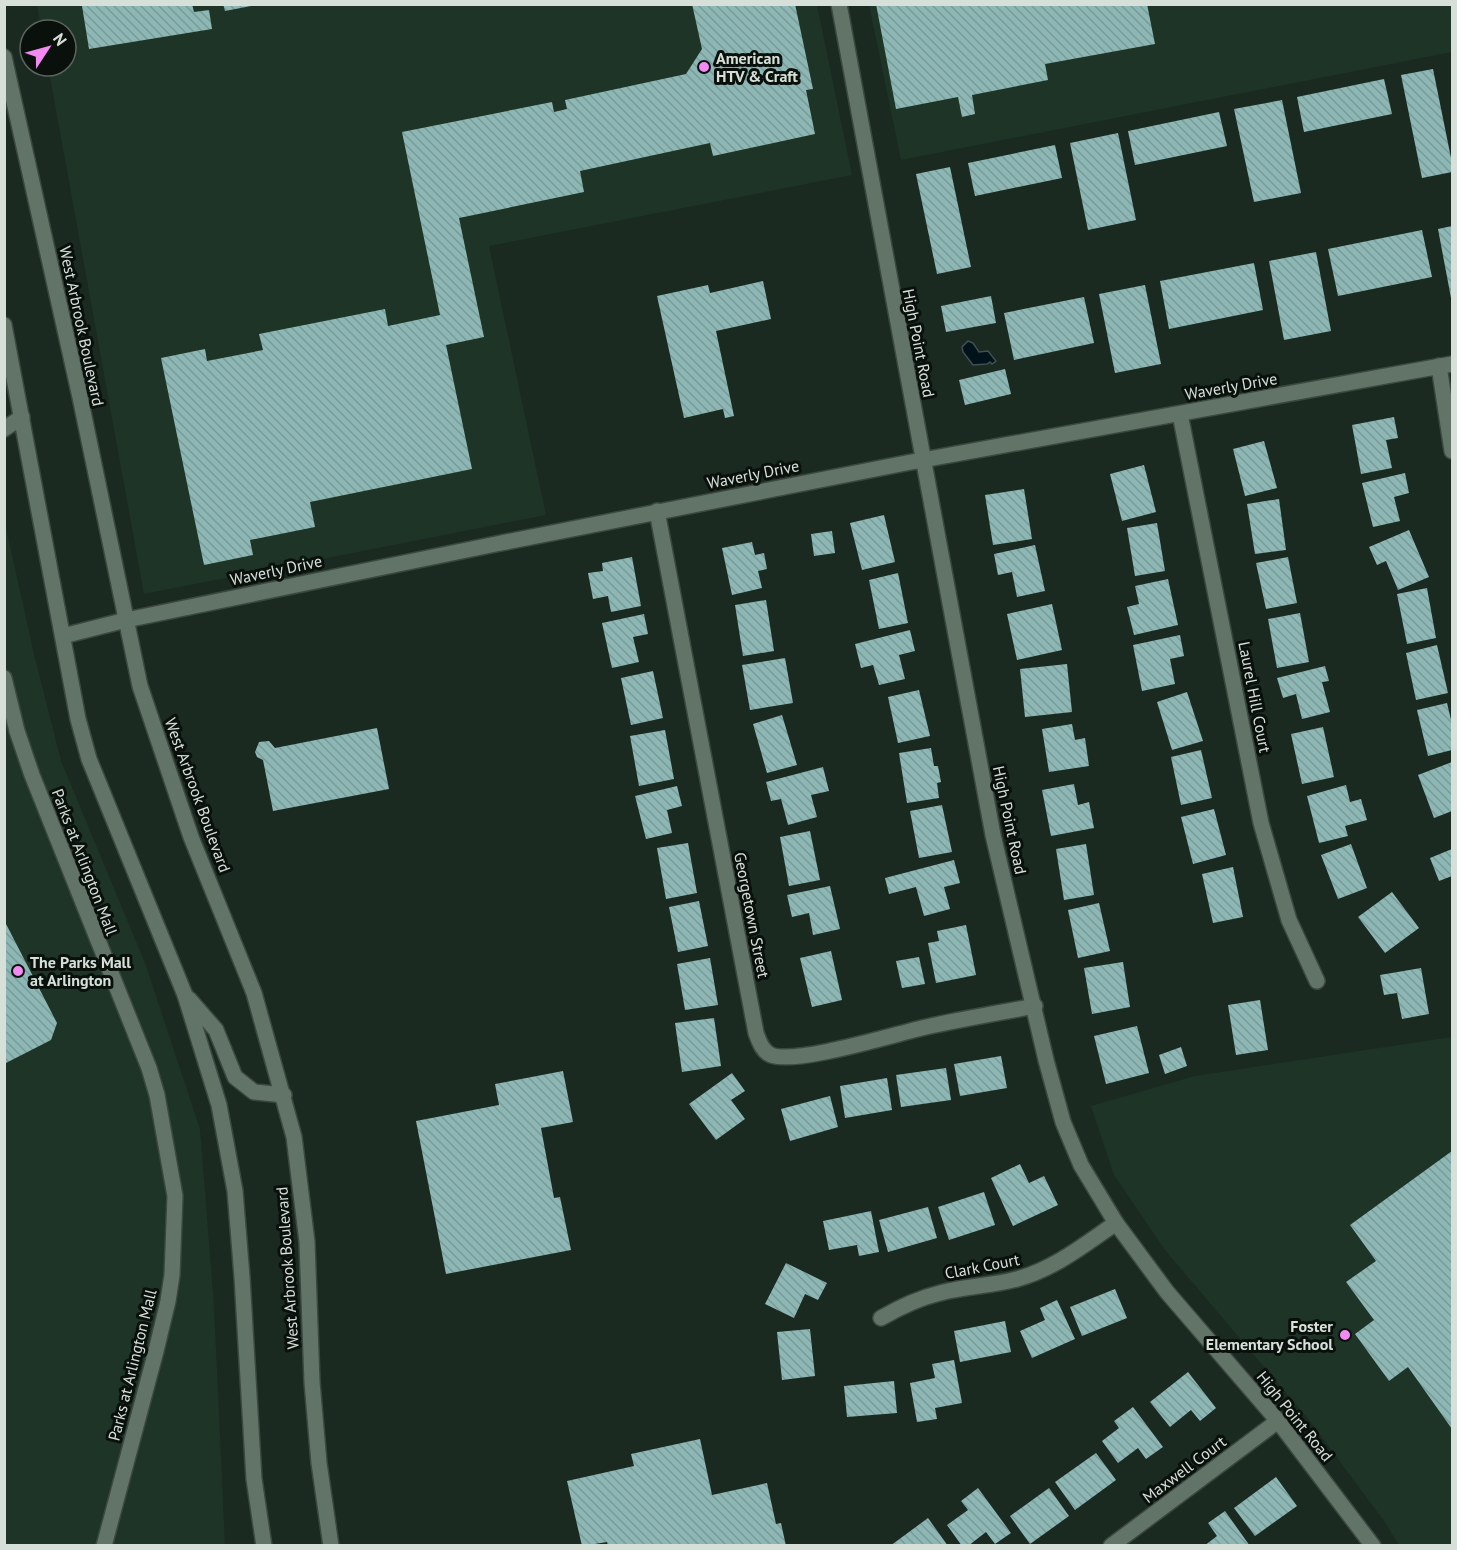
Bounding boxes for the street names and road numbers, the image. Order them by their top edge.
street label: West Arbrook Boulevard [55,244,109,408]
street label: High Point Road [899,287,939,399]
street label: Waverly Drive [1183,368,1279,404]
street label: Waverly Drive [705,455,801,493]
street label: Waverly Drive [228,551,324,589]
street label: Laurel Hill Court [1234,640,1276,755]
street label: West Arbrook Boulevard [161,715,235,875]
street label: High Point Road [989,764,1031,876]
street label: Parks at Arlington Mall [48,786,122,938]
street label: Georgetown Street [730,850,774,980]
street label: West Arbrook Boulevard [271,1186,303,1350]
street label: Clark Court [943,1249,1022,1283]
street label: Parks at Arlington Mall [103,1287,161,1443]
street label: High Point Road [1253,1367,1337,1465]
street label: Maxwell Court [1138,1431,1230,1507]

